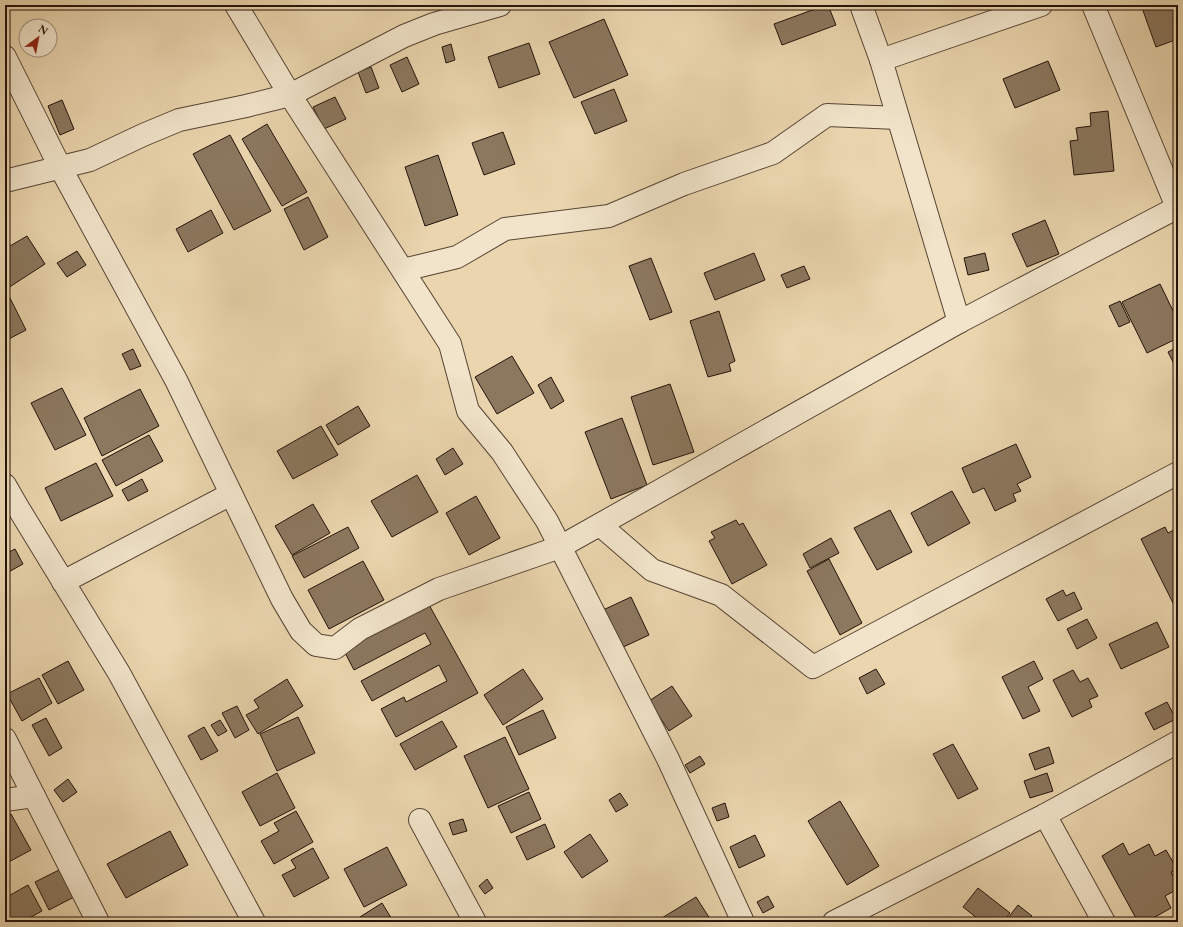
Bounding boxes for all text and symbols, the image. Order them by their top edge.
north arrow [18,18,58,58]
text: N [36,21,51,38]

